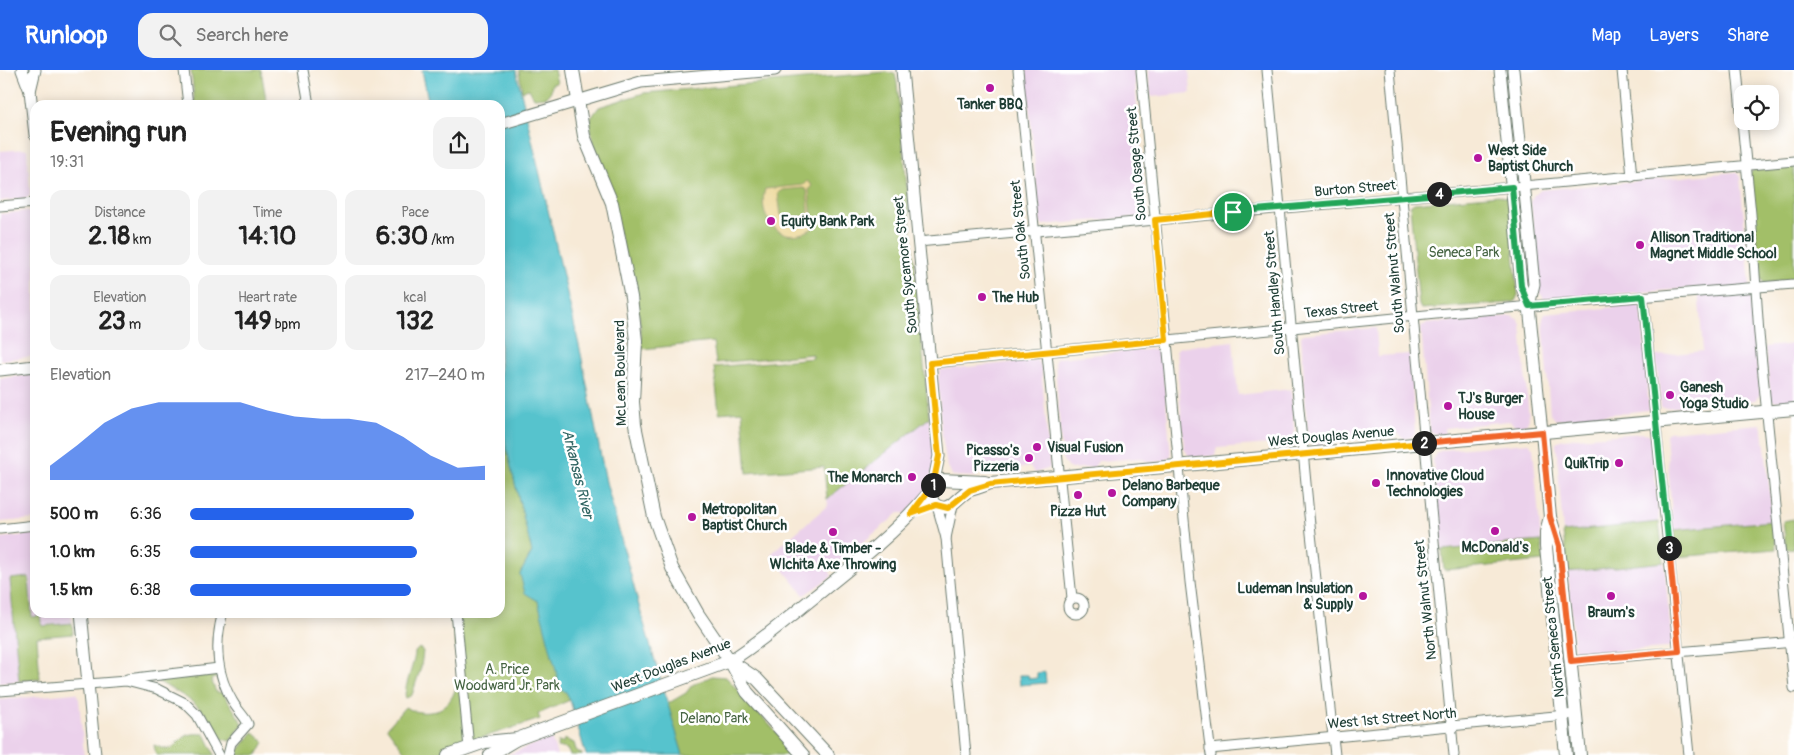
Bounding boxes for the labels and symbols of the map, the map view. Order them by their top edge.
marker: Tanker BBQ [984,82,996,94]
place label: Tanker BBQ [956,96,1024,113]
street label: South Osage Street [1123,106,1150,222]
place label: West Side Baptist Church [1488,142,1573,175]
marker: West Side Baptist Church [1472,152,1484,164]
street label: Burton Street [1313,176,1397,201]
street label: South Oak Street [1007,179,1034,281]
pin: 4 [1426,182,1452,206]
pin [1212,191,1254,233]
street label: South Sycamore Street [890,195,921,335]
street label: South Walnut Street [1381,211,1408,334]
place label: Equity Bank Park [781,213,875,230]
marker: Equity Bank Park [765,215,777,227]
place label: Allison Traditional Magnet Middle School [1650,229,1777,262]
street label: South Handley Street [1261,230,1288,356]
marker: Allison Traditional Magnet Middle School [1634,239,1646,251]
park label: Seneca Park [1429,244,1500,261]
place label: The Hub [991,289,1039,306]
marker: The Hub [976,291,988,303]
street label: Texas Street [1303,297,1379,322]
street label: McLean Boulevard [611,320,630,426]
place label: Ganesh Yoga Studio [1679,379,1749,412]
marker: Ganesh Yoga Studio [1664,389,1676,401]
place label: TJ's Burger House [1457,390,1524,423]
marker: TJ's Burger House [1442,400,1454,412]
street label: West Douglas Avenue [1267,423,1395,450]
water label: Arkansas River [557,428,598,522]
pin: 2 [1412,430,1436,456]
place label: Visual Fusion [1047,439,1123,456]
marker: Visual Fusion [1031,441,1043,453]
place label: Picasso's Pizzeria [966,442,1020,475]
marker: Picasso's Pizzeria [1023,452,1035,464]
place label: QuikTrip [1564,455,1609,472]
marker: QuikTrip [1613,457,1625,469]
place label: Innovative Cloud Technologies [1385,467,1484,500]
place label: The Monarch [826,469,902,486]
marker: The Monarch [906,471,918,483]
pin: 1 [920,472,946,498]
place label: Delano Barbeque Company [1122,477,1221,510]
marker: Innovative Cloud Technologies [1370,477,1382,489]
marker: Delano Barbeque Company [1106,487,1118,499]
marker: Pizza Hut [1072,489,1084,501]
place label: Metropolitan Baptist Church [702,501,787,534]
place label: Pizza Hut [1050,503,1106,520]
marker: Metropolitan Baptist Church [686,511,698,523]
marker: McDonald's [1489,525,1501,537]
marker: Blade & Timber - WIchita Axe Throwing [827,526,839,538]
pin: 3 [1656,536,1682,560]
street label: North Walnut Street [1411,539,1440,661]
place label: McDonald's [1461,539,1529,556]
place label: Blade & Timber - WIchita Axe Throwing [770,540,896,573]
street label: North Seneca Street [1539,575,1568,698]
place label: Ludeman Insulation & Supply [1237,580,1353,613]
marker: Ludeman Insulation & Supply [1357,590,1369,602]
marker: Braum's [1605,590,1617,602]
place label: Braum's [1587,604,1635,621]
street label: West Douglas Avenue [609,635,733,696]
park label: A. Price Woodward Jr. Park [454,661,560,694]
street label: West 1st Street North [1327,704,1457,733]
park label: Delano Park [680,710,748,727]

